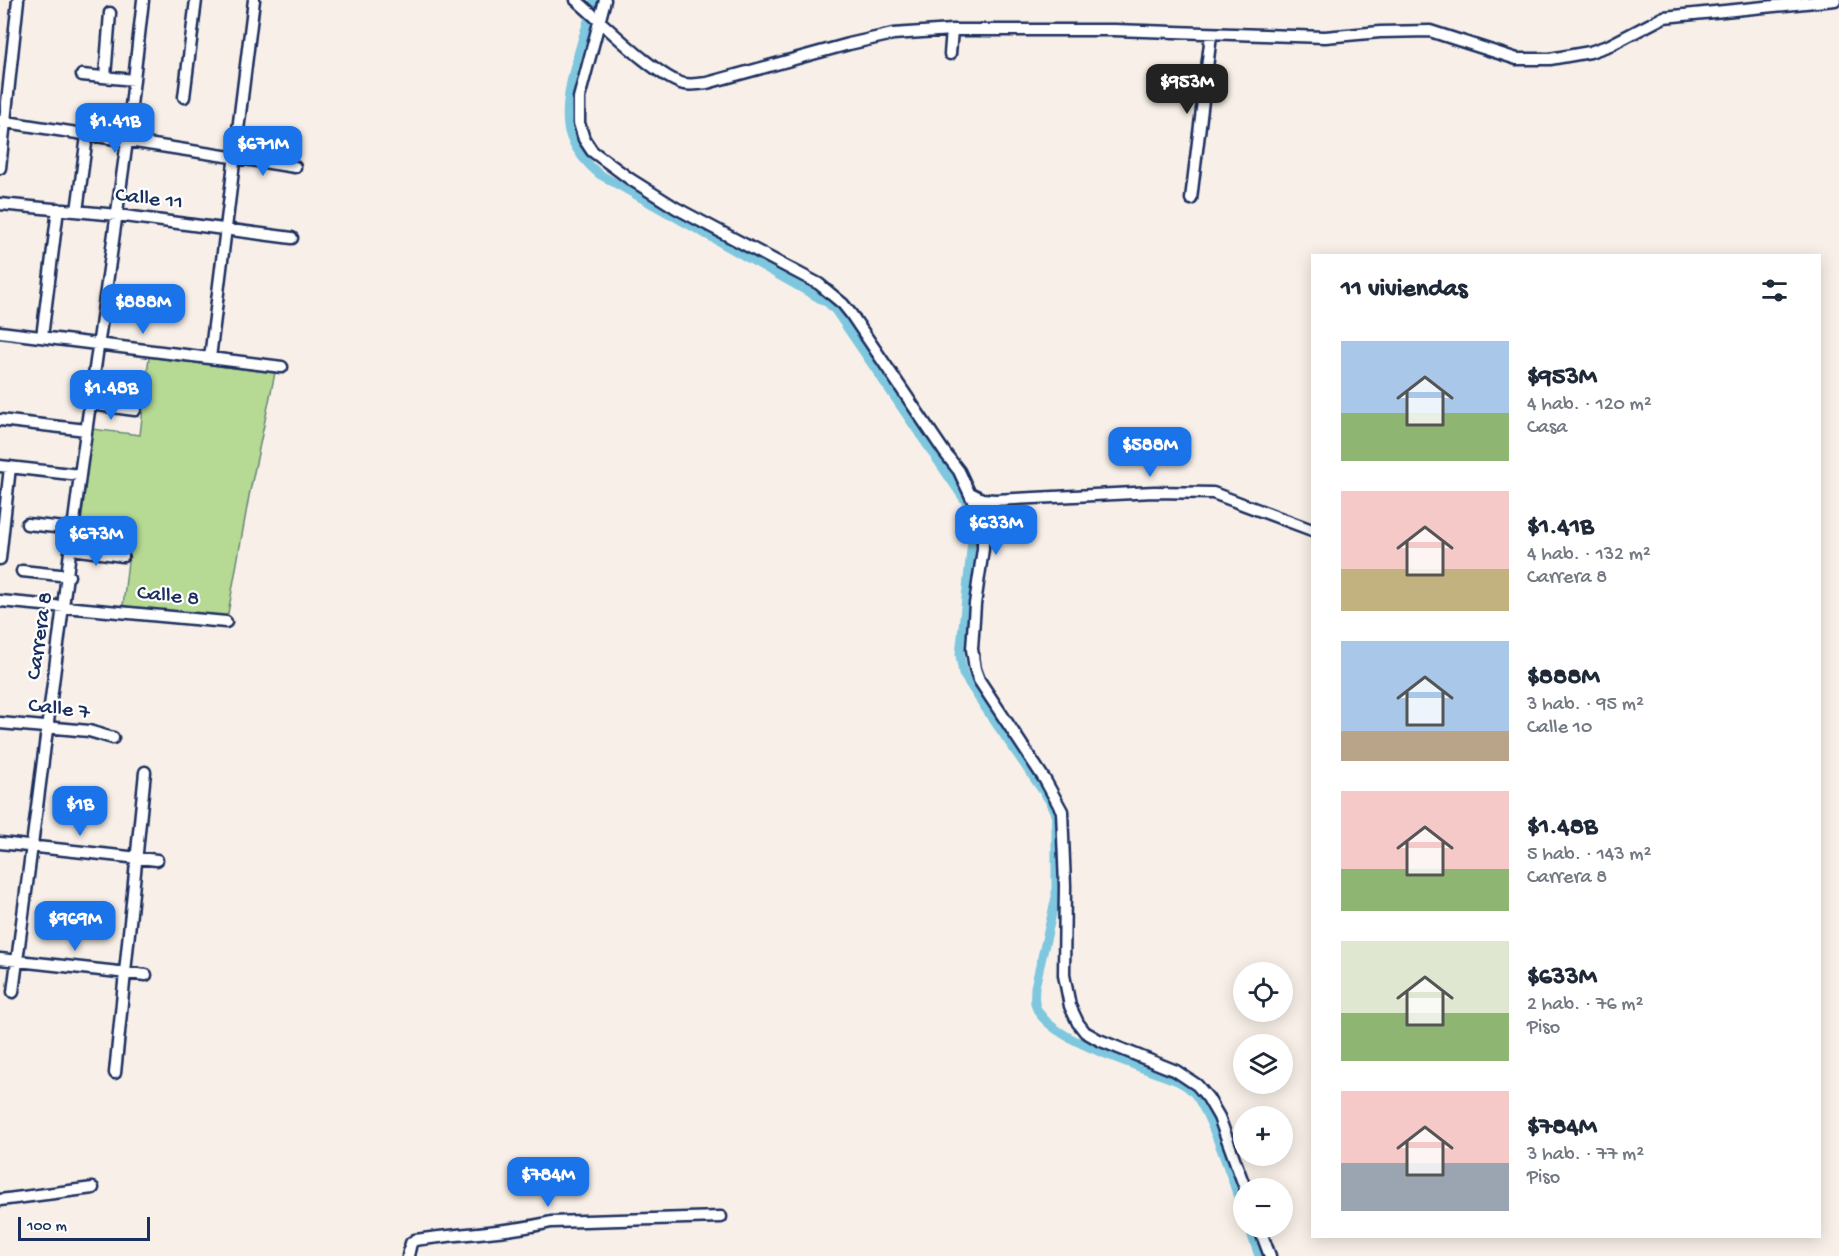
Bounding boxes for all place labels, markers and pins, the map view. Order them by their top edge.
pin: $953M [1145,64,1229,115]
pin: $1.41B [66,103,164,154]
pin: $671M [221,126,305,177]
pin: $888M [101,284,185,335]
pin: $1.48B [62,370,160,421]
pin: $588M [1108,427,1192,478]
pin: $633M [954,505,1038,556]
pin: $673M [54,516,138,567]
pin: $1B [51,786,109,837]
pin: $969M [33,901,117,952]
pin: $784M [506,1157,590,1208]

